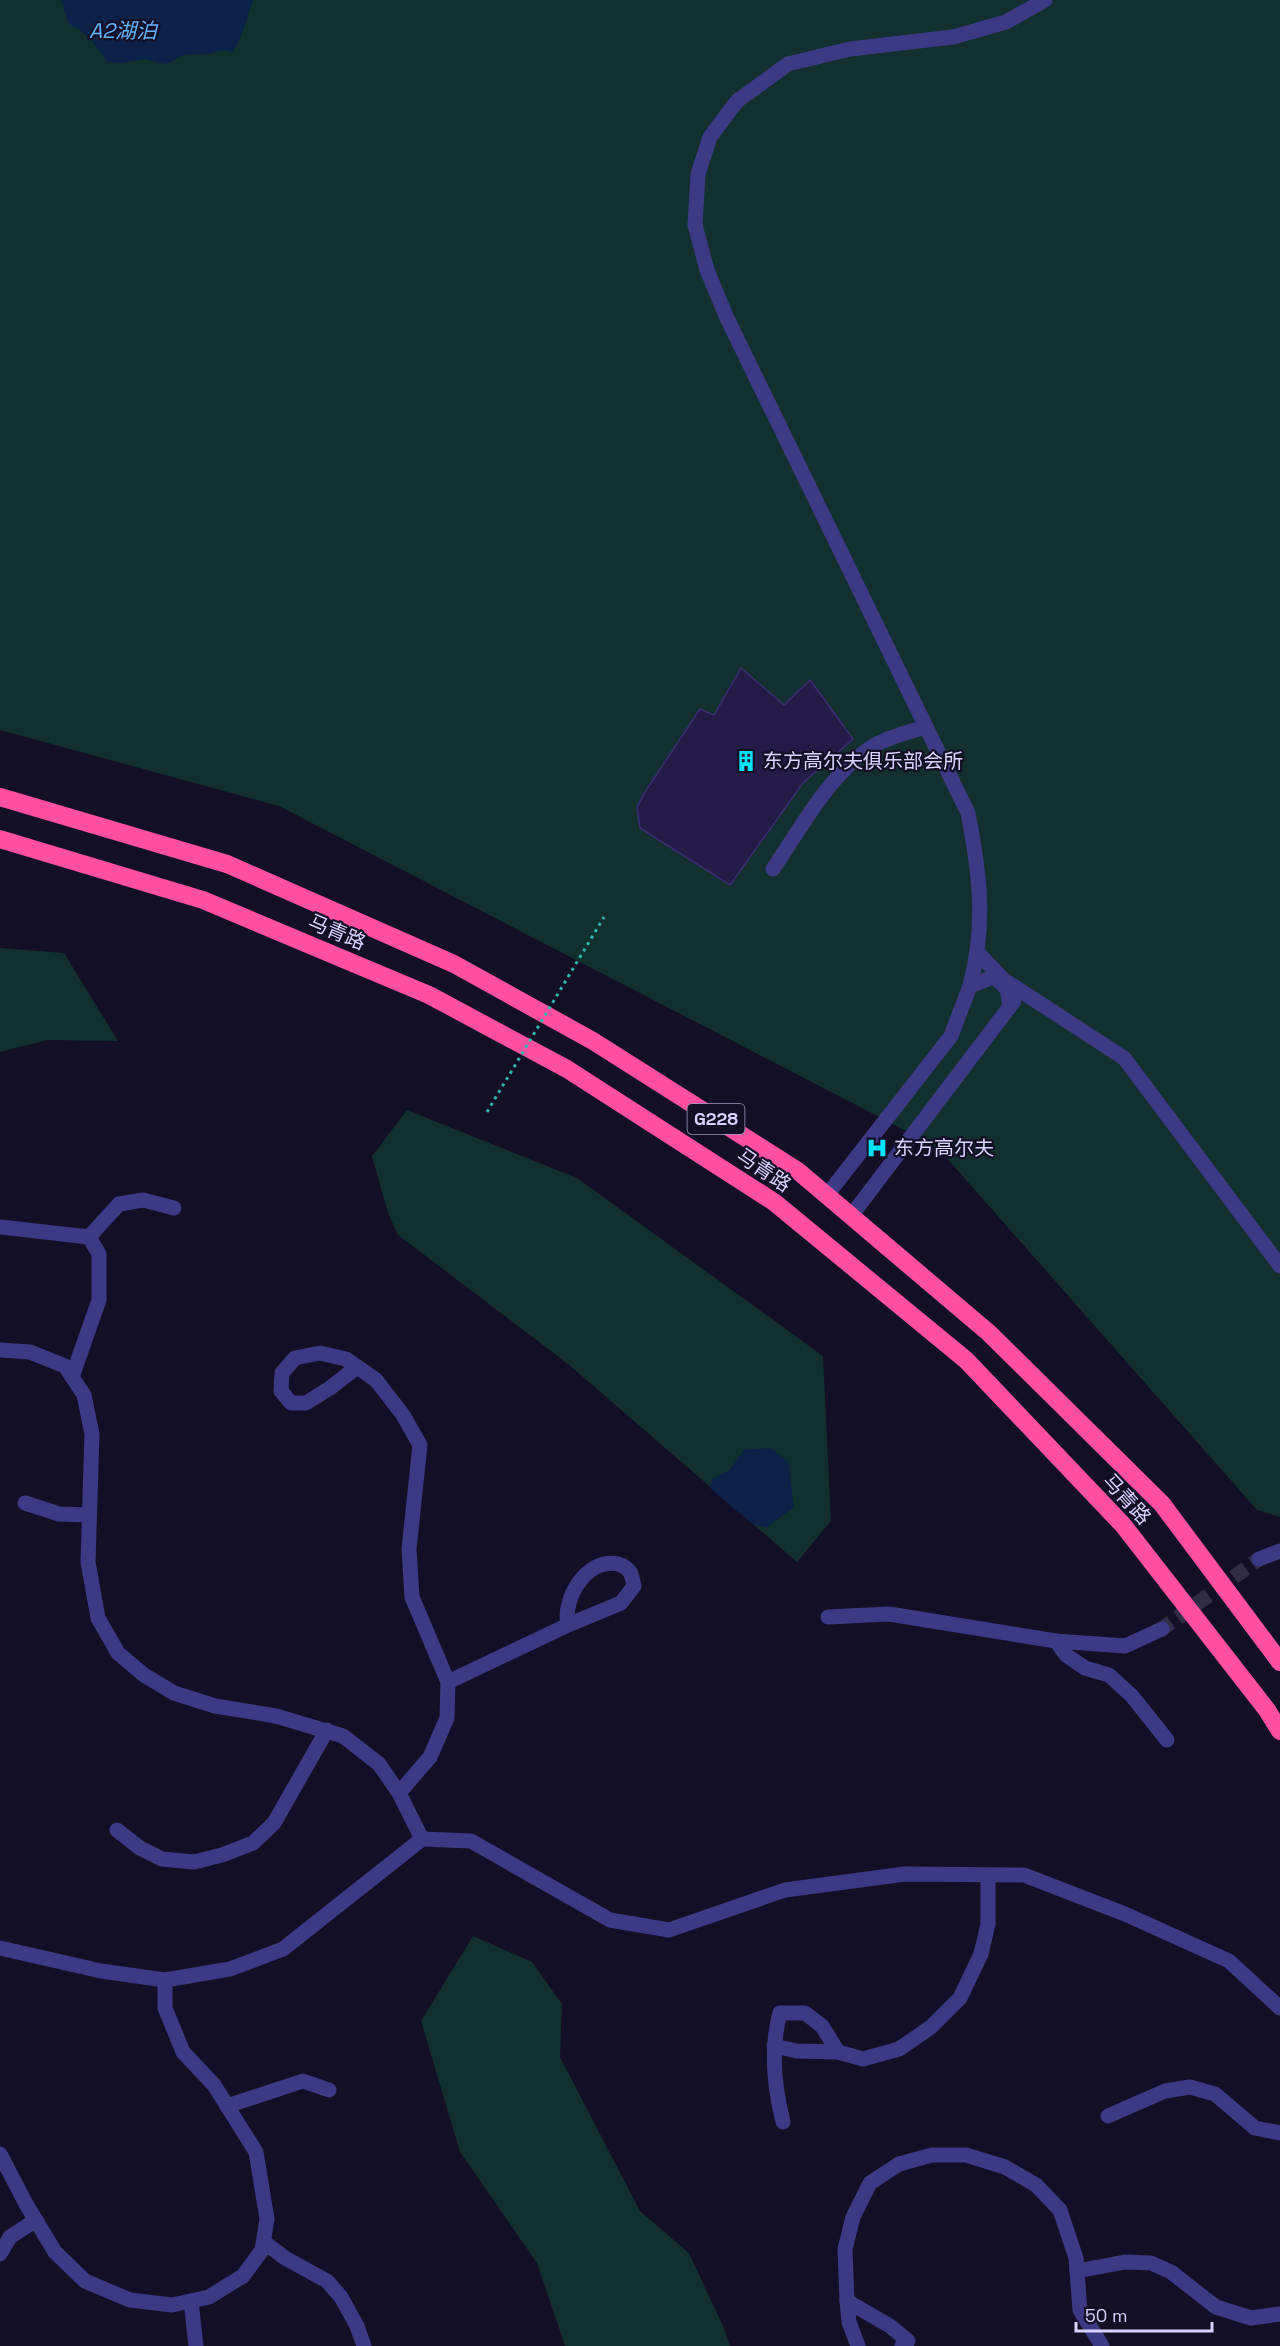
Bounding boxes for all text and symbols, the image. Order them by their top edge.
water label: A2湖泊 [89,17,159,44]
place label: 东方高尔夫俱乐部会所 [763,748,963,774]
building icon: 东方高尔夫俱乐部会所 [734,749,758,773]
street label: 马青路 [304,908,370,956]
road number: G228 [688,1104,744,1134]
place label: 东方高尔夫 [894,1135,994,1161]
hospital icon: 东方高尔夫 [865,1136,889,1160]
street label: 马青路 [732,1142,796,1198]
street label: 马青路 [1097,1468,1157,1530]
scale bar [1076,2295,1212,2333]
text: 50 m [1085,2304,1127,2327]

